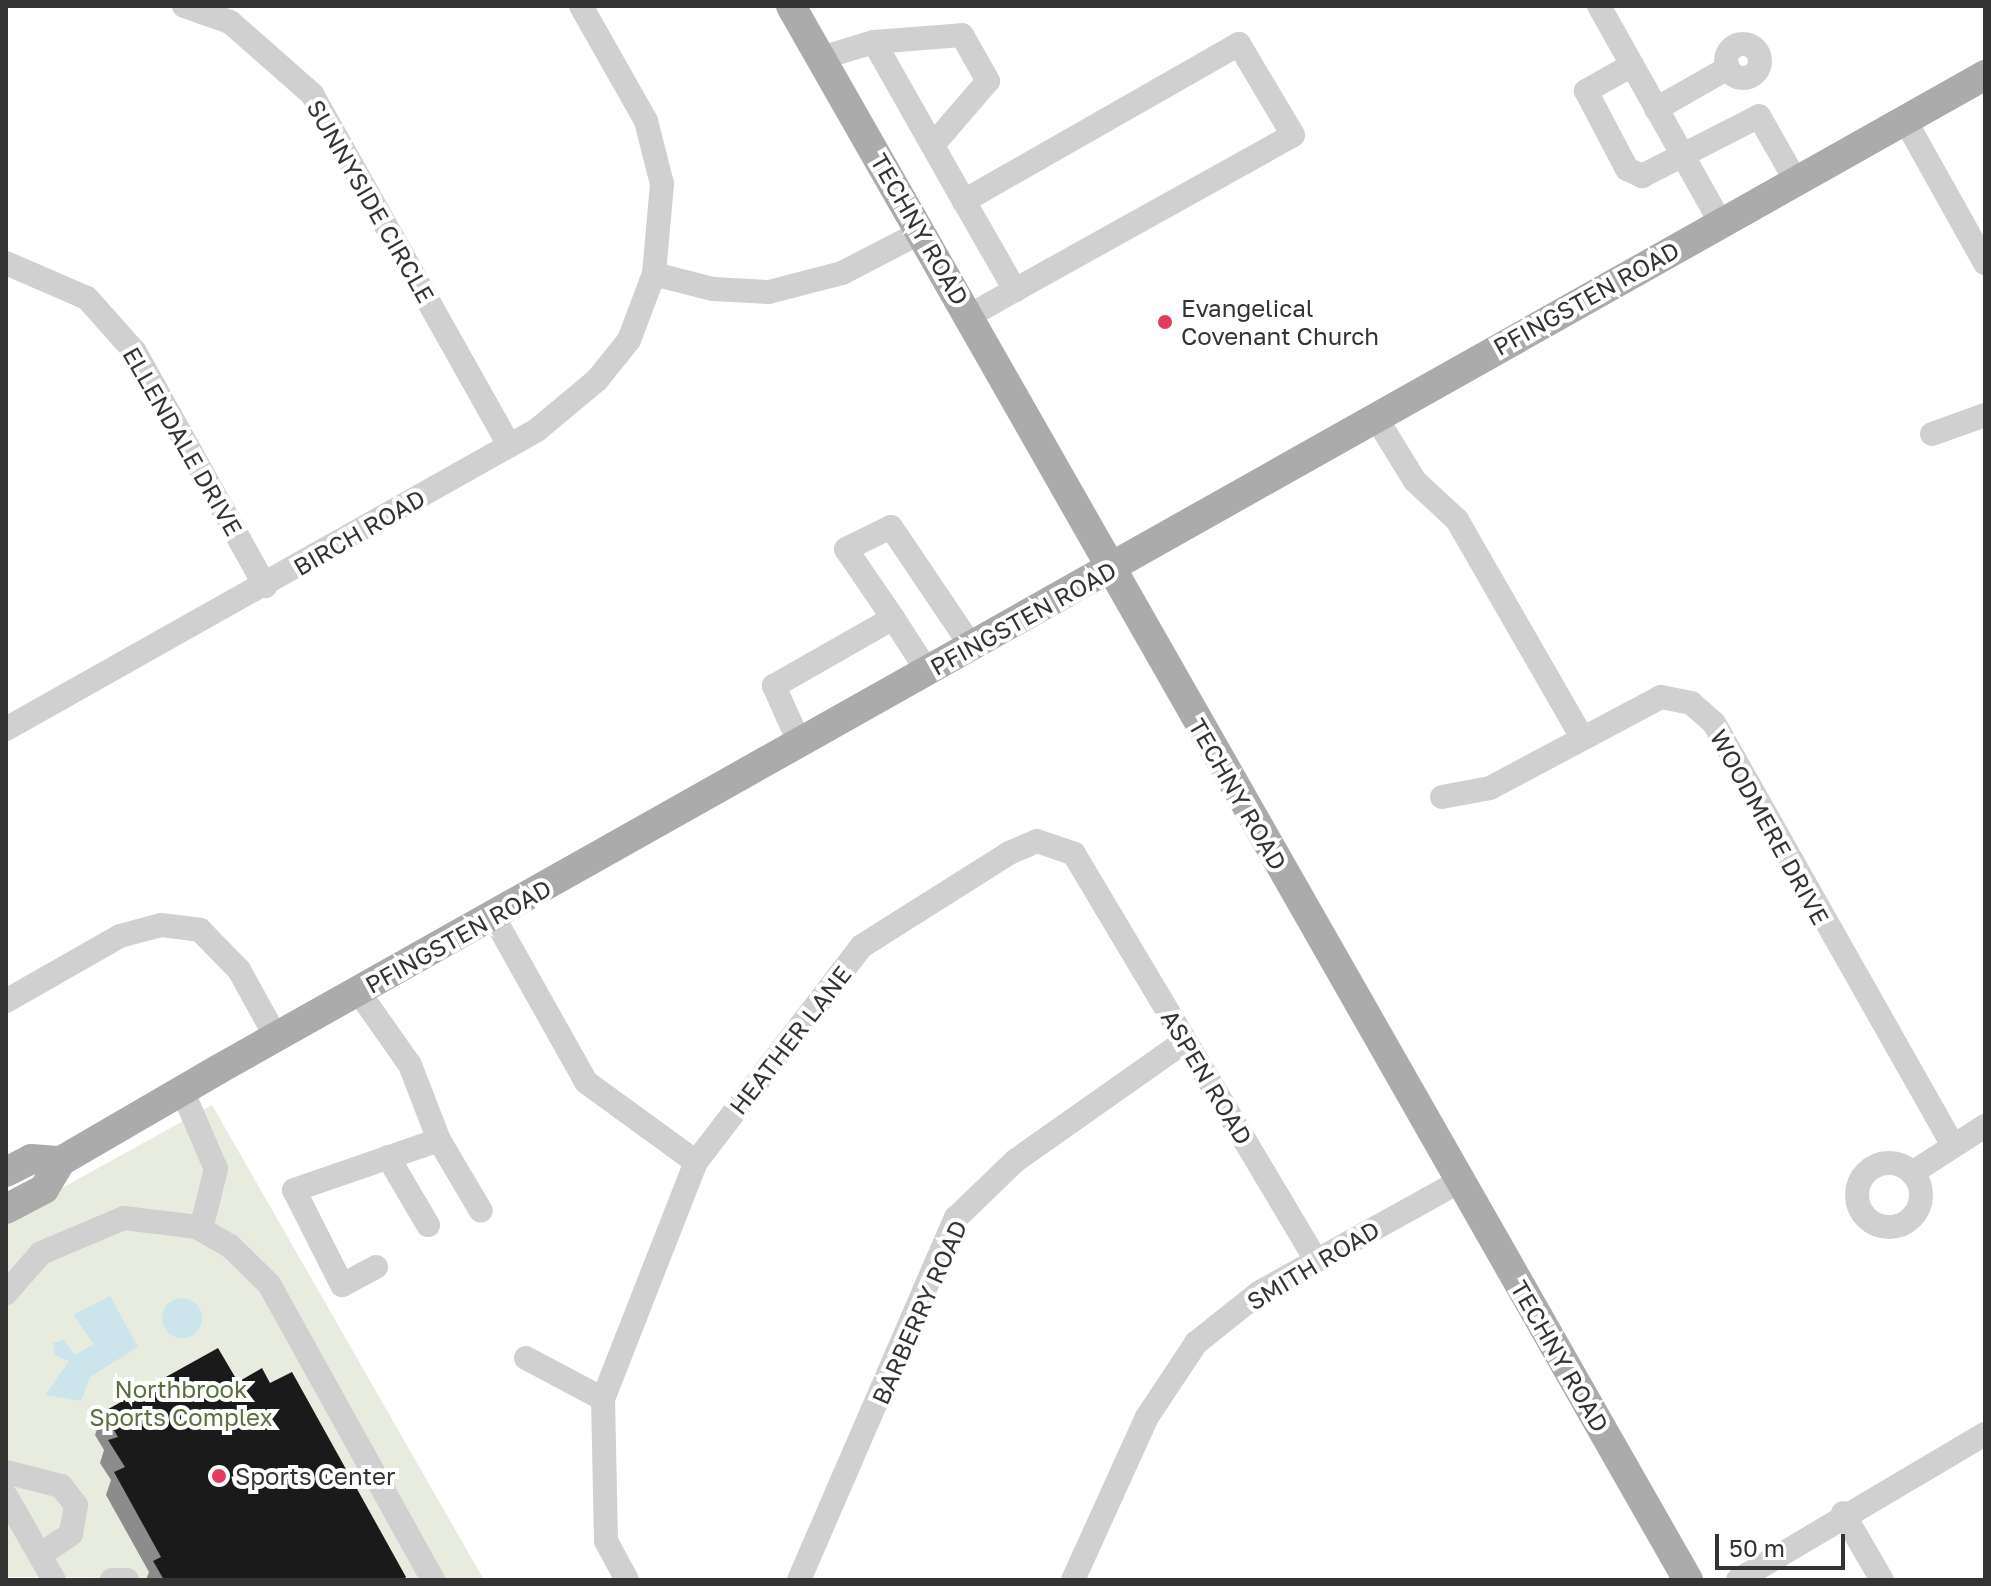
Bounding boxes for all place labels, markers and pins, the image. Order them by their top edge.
place label: Evangelical Covenant Church [1181,294,1379,350]
marker: Evangelical Covenant Church [1156,313,1174,331]
place label: Sports Center [235,1462,395,1490]
marker: Sports Center [210,1467,228,1485]

